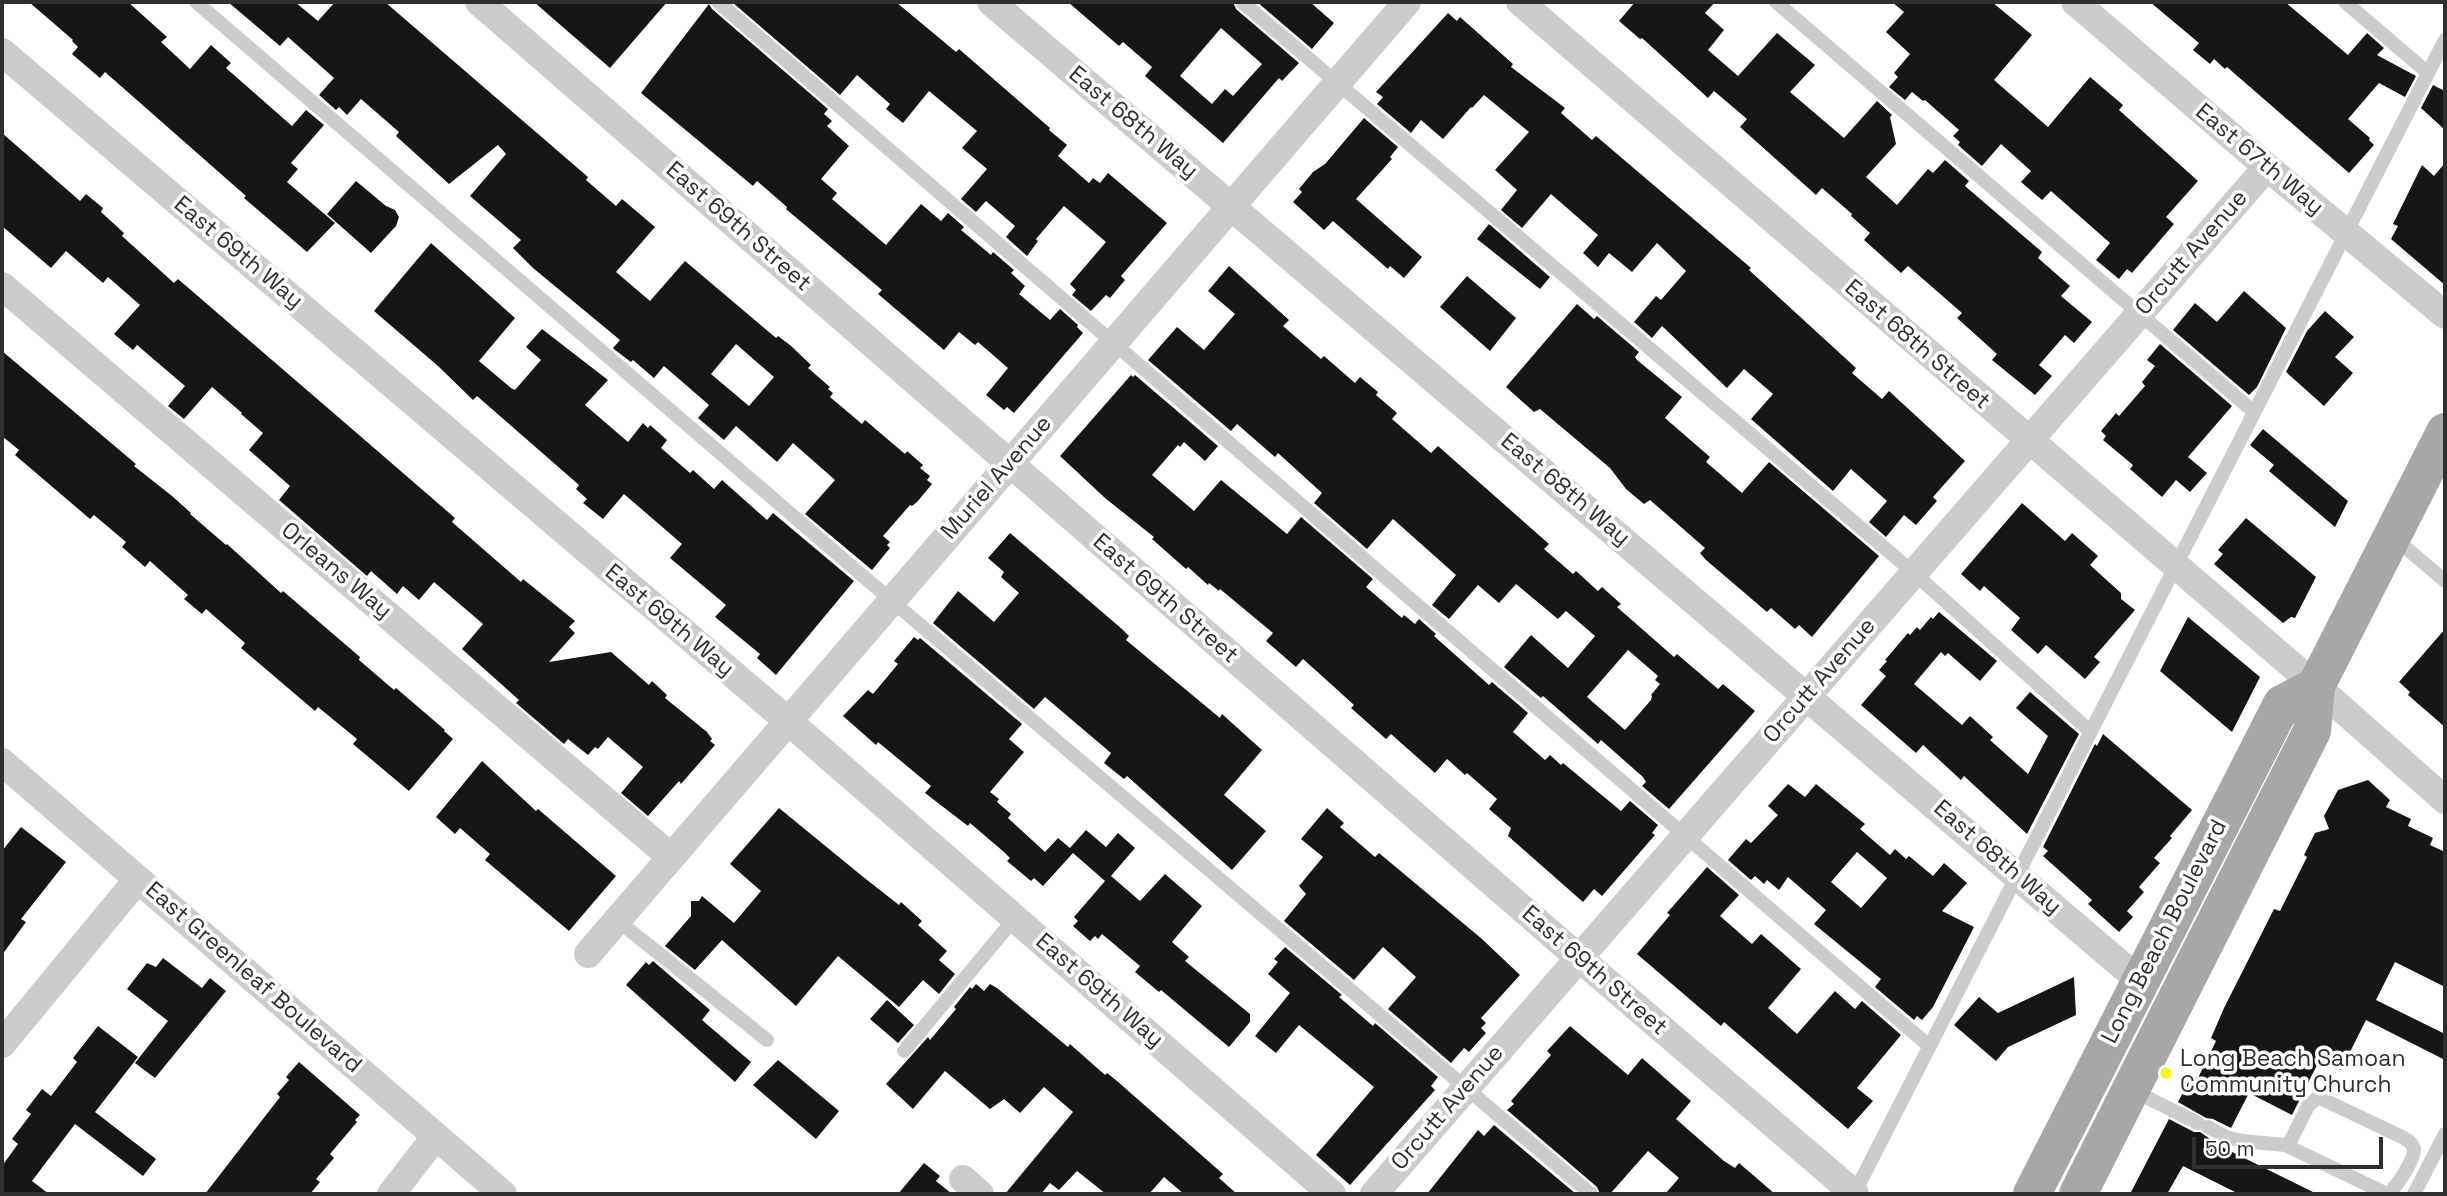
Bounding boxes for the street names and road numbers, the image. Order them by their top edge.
street label: East 68th Way [1063,61,1203,185]
street label: East 67th Way [2189,98,2329,222]
street label: East 69th Street [660,156,816,298]
street label: Orcutt Avenue [2130,185,2254,321]
street label: East 69th Way [168,191,308,315]
street label: East 68th Street [1839,274,1995,416]
street label: Muriel Avenue [936,411,1058,545]
street label: East 68th Way [1495,428,1635,552]
street label: Orleans Way [275,517,397,625]
street label: East 69th Street [1087,528,1243,670]
street label: East 69th Way [599,559,739,683]
street label: Orcutt Avenue [1758,613,1882,749]
street label: East 68th Way [1927,795,2067,921]
street label: Long Beach Boulevard [2097,815,2233,1049]
street label: East Greenleaf Boulevard [139,877,367,1079]
street label: East 69th Street [1516,900,1672,1042]
street label: East 69th Way [1030,928,1168,1054]
street label: Orcutt Avenue [1386,1040,1510,1176]

